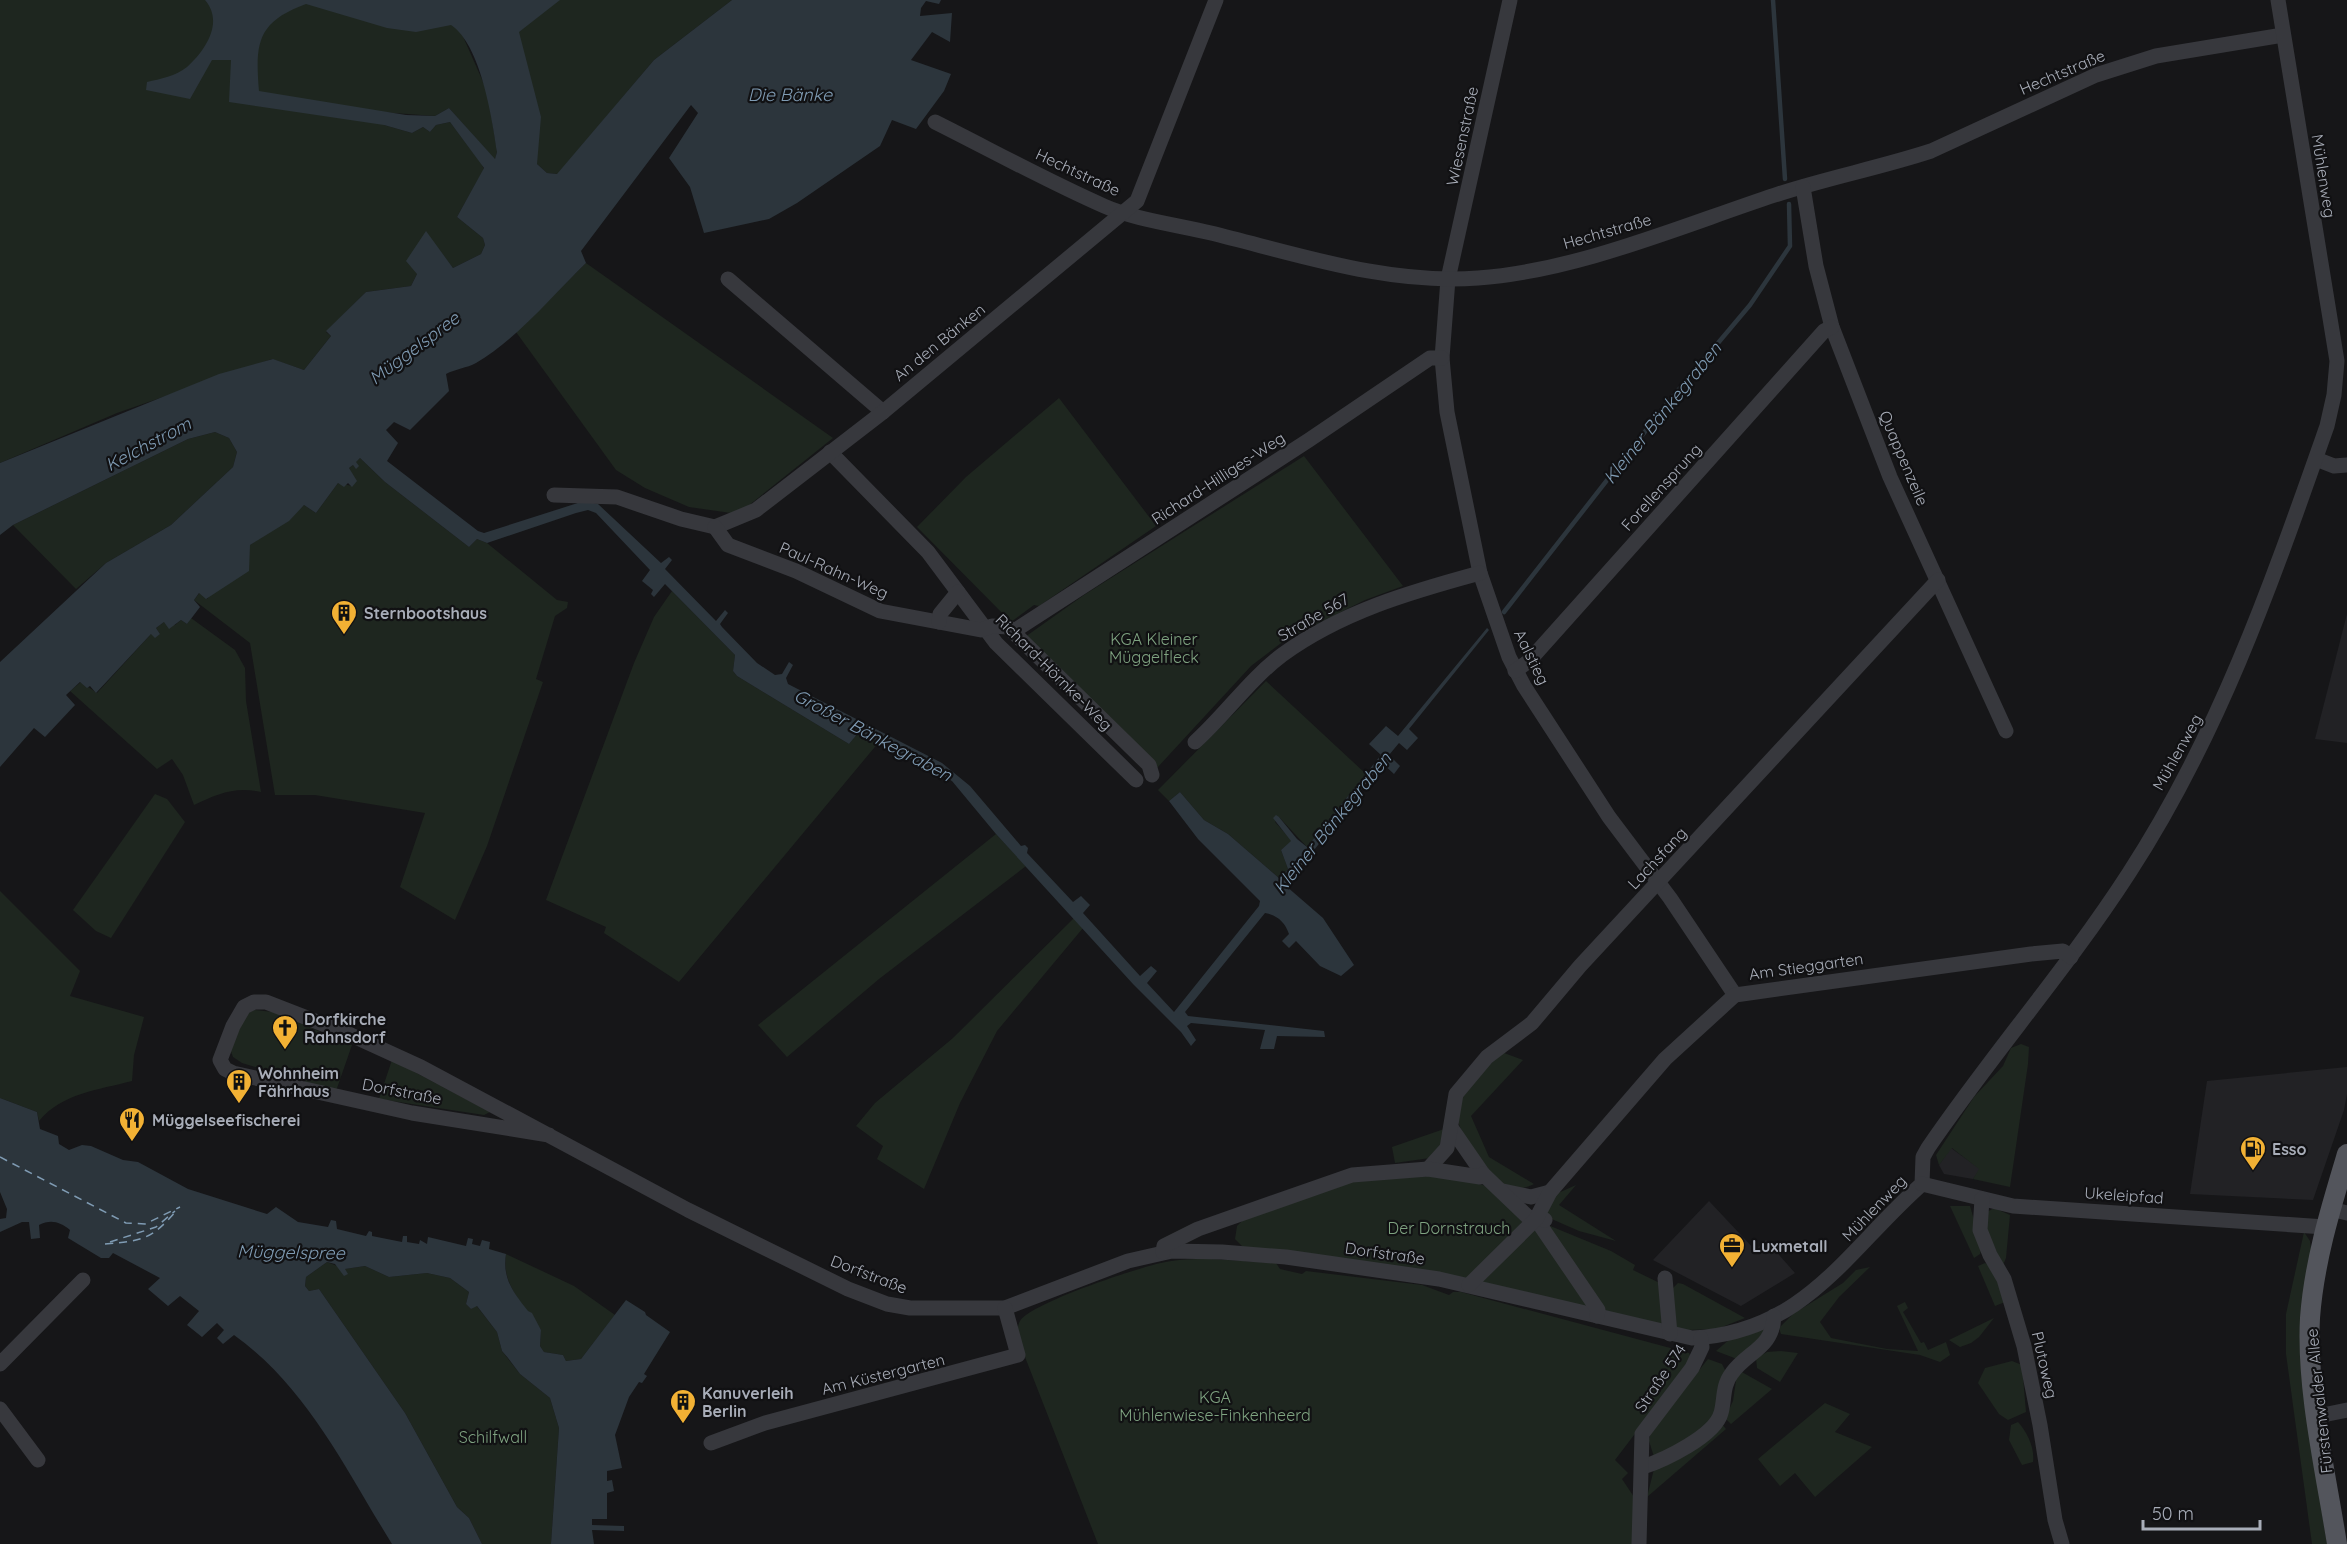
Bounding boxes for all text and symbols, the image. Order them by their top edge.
street label: Hechtstraße [2016,45,2108,99]
water label: Die Bänke [748,83,833,106]
street label: Wiesenstraße [1442,85,1482,187]
street label: Mühlenweg [2308,133,2340,219]
street label: Hechtstraße [1033,144,1123,200]
street label: Hechtstraße [1560,209,1654,253]
street label: An den Bänken [889,299,989,385]
water label: Müggelspree [364,306,465,390]
water label: Kleiner Bänkegraben [1598,337,1726,488]
street label: Quappenzeile [1875,407,1933,509]
water label: Kelchstrom [101,412,195,476]
street label: Richard-Hilliges-Weg [1147,427,1289,529]
street label: Forellensprung [1617,439,1705,535]
street label: Paul-Rahn-Weg [776,537,892,603]
street label: Straße 567 [1274,589,1352,645]
building icon: Sternbootshaus [329,598,359,636]
place label: Sternbootshaus [364,603,487,623]
street label: Richard-Hörnke-Weg [991,609,1117,735]
street label: Aalstieg [1510,626,1554,688]
park label: KGA Kleiner Müggelfleck [1109,629,1199,667]
water label: Großer Bänkegraben [790,684,956,787]
street label: Mühlenweg [2148,710,2206,794]
water label: Kleiner Bänkegraben [1268,747,1396,898]
street label: Lachsfang [1623,823,1691,893]
street label: Am Stieggarten [1747,948,1865,984]
place label: Dorfkirche Rahnsdorf [304,1009,386,1047]
church icon: Dorfkirche Rahnsdorf [270,1013,300,1051]
place label: Wohnheim Fährhaus [258,1063,339,1101]
building icon: Wohnheim Fährhaus [224,1067,254,1105]
street label: Dorfstraße [361,1073,443,1109]
restaurant icon: Müggelseefischerei [117,1105,147,1143]
place label: Müggelseefischerei [152,1110,300,1130]
fuel station icon: Esso [2238,1134,2268,1172]
place label: Esso [2272,1139,2307,1159]
street label: Mühlenweg [1838,1171,1910,1245]
street label: Ukeleipfad [2084,1182,2164,1208]
park label: Der Dornstrauch [1388,1218,1510,1238]
office icon: Luxmetall [1717,1231,1747,1269]
place label: Luxmetall [1752,1236,1828,1256]
street label: Dorfstraße [1344,1237,1426,1269]
water label: Müggelspree [237,1240,346,1264]
street label: Dorfstraße [828,1250,910,1298]
street label: Fürstenwalder Allee [2301,1328,2337,1474]
street label: Plutoweg [2028,1330,2062,1400]
street label: Straße 574 [1630,1340,1690,1416]
street label: Am Küstergarten [819,1349,947,1399]
place label: Kanuverleih Berlin [702,1383,794,1421]
building icon: Kanuverleih Berlin [668,1387,698,1425]
park label: KGA Mühlenwiese-Finkenheerd [1119,1387,1311,1425]
park label: Schilfwall [459,1427,527,1447]
scale bar [2143,1493,2260,1531]
text: 50 m [2152,1502,2194,1525]

